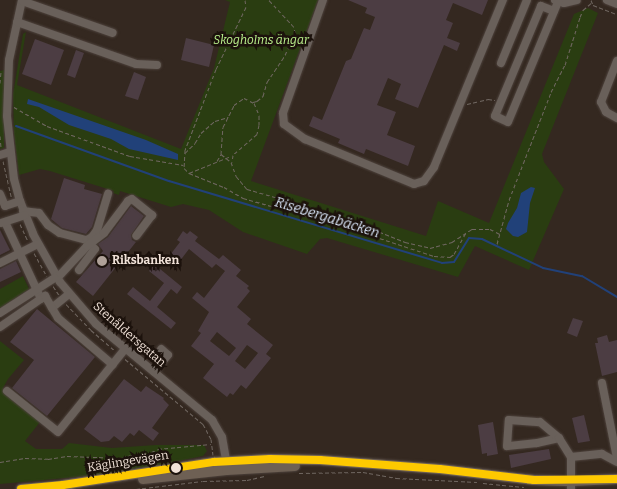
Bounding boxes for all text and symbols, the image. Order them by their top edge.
park label: Skogholms ängar [213,34,309,48]
water label: Risebergabäcken [273,194,381,242]
place label: Riksbanken [112,254,179,268]
marker: Riksbanken [96,255,108,267]
street label: Stenåldersgatan [90,300,168,370]
street label: Käglingevägen [86,448,170,476]
unlabelled marker [171,463,181,473]

